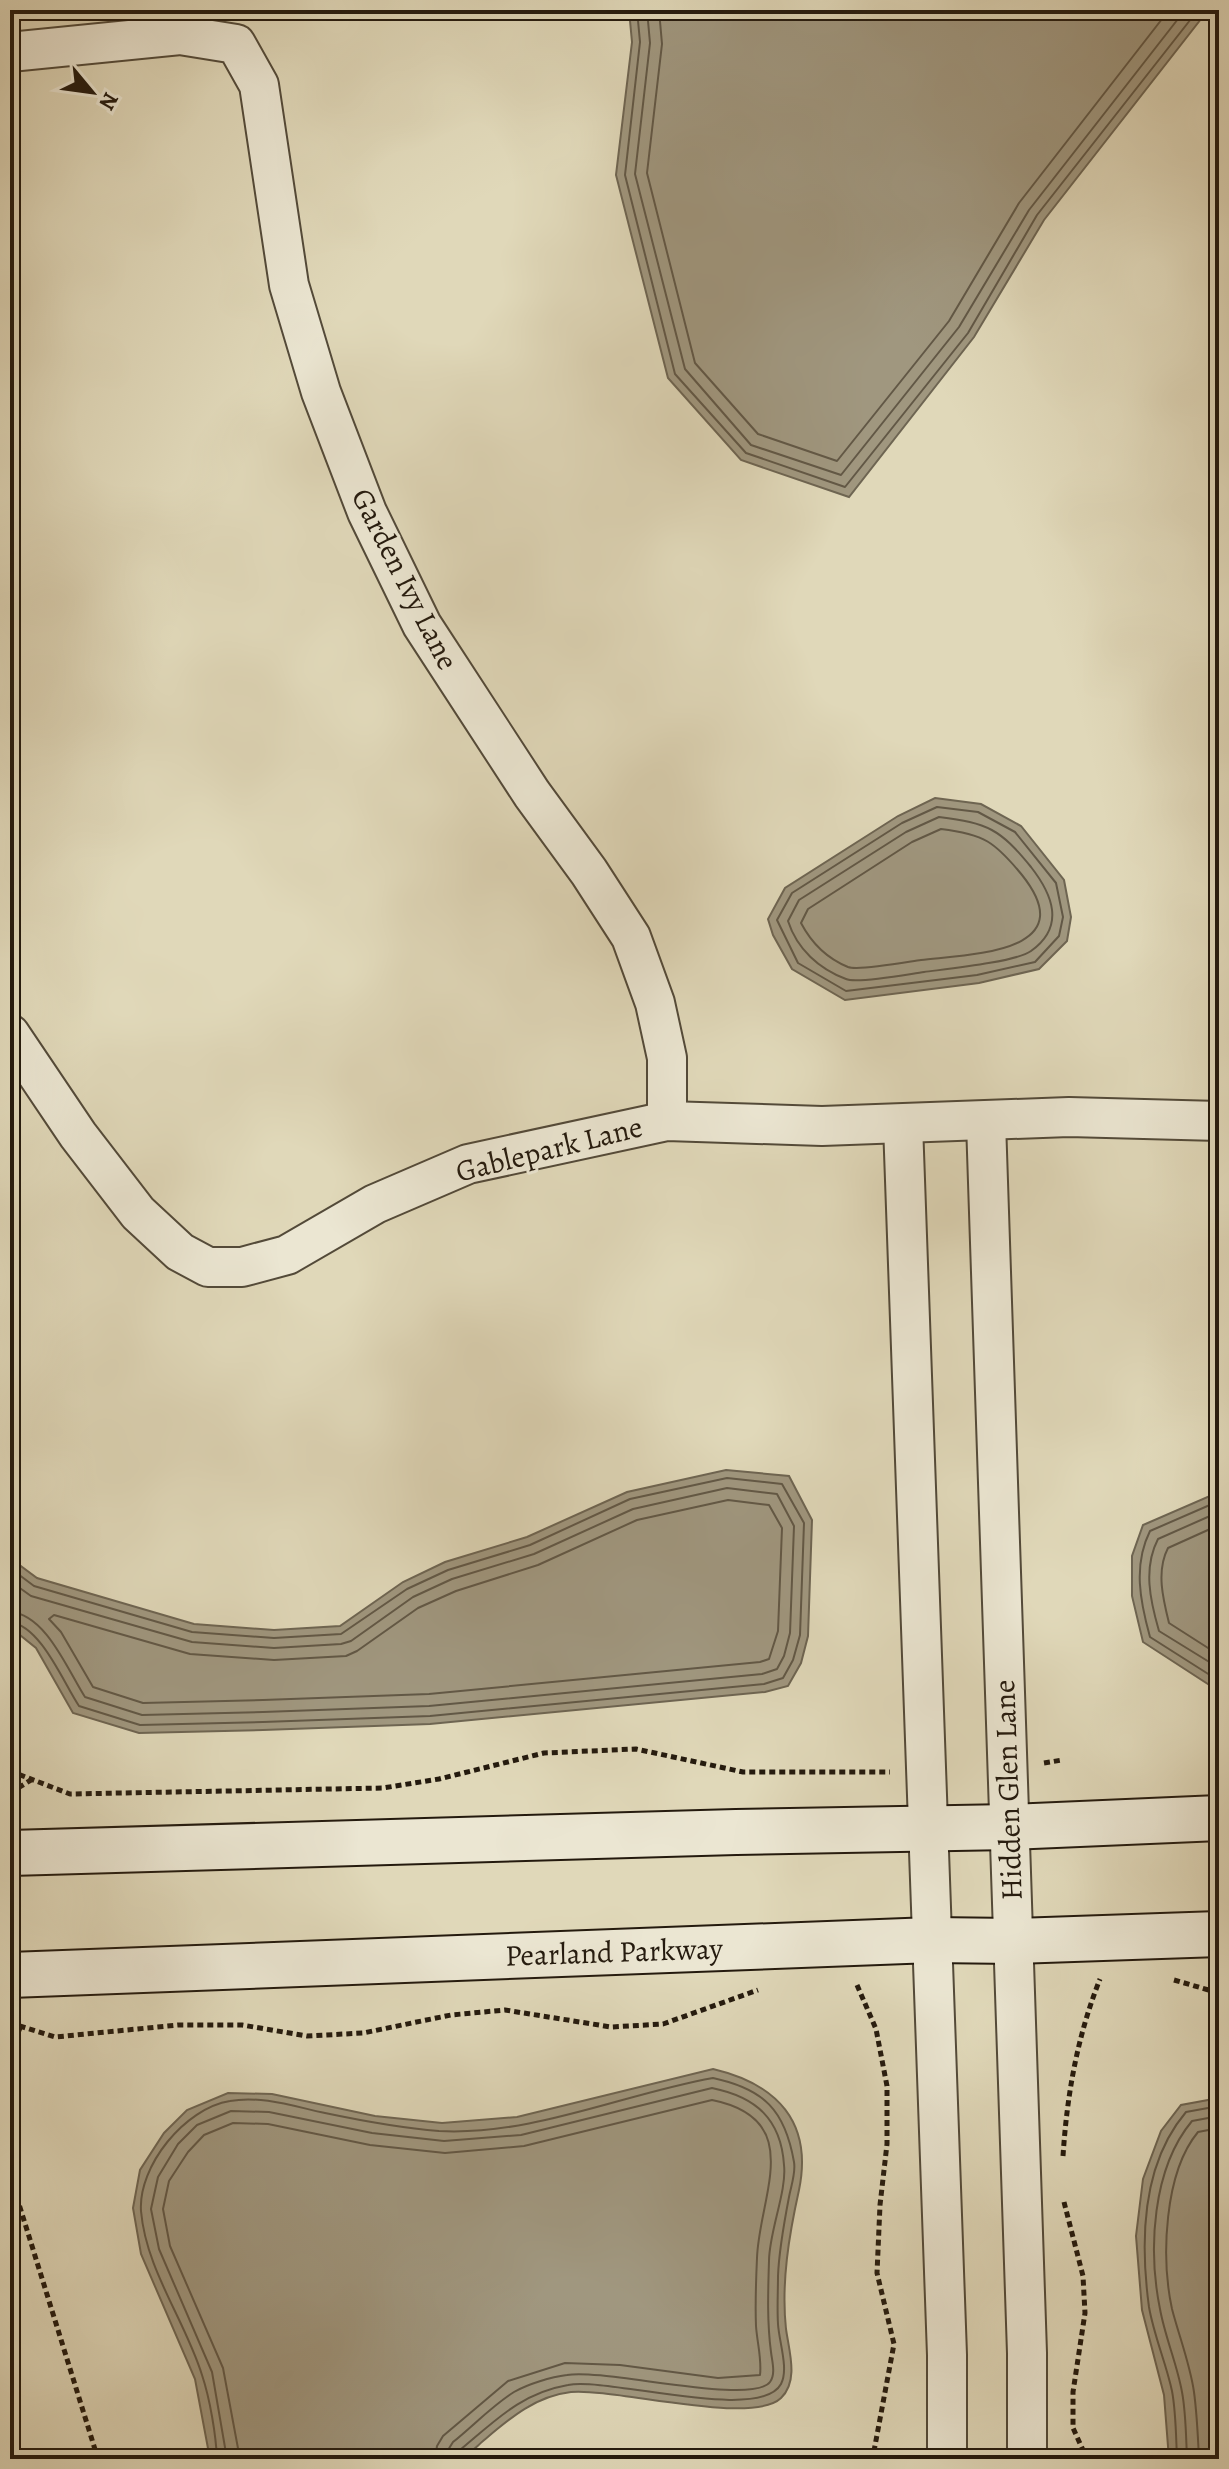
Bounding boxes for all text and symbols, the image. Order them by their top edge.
north arrow [52,52,132,132]
text: N [92,87,126,115]
street label: Garden Ivy Lane [342,481,468,677]
street label: Gablepark Lane [452,1106,646,1192]
street label: Hidden Glen Lane [984,1679,1032,1901]
street label: Pearland Parkway [505,1928,724,1976]

